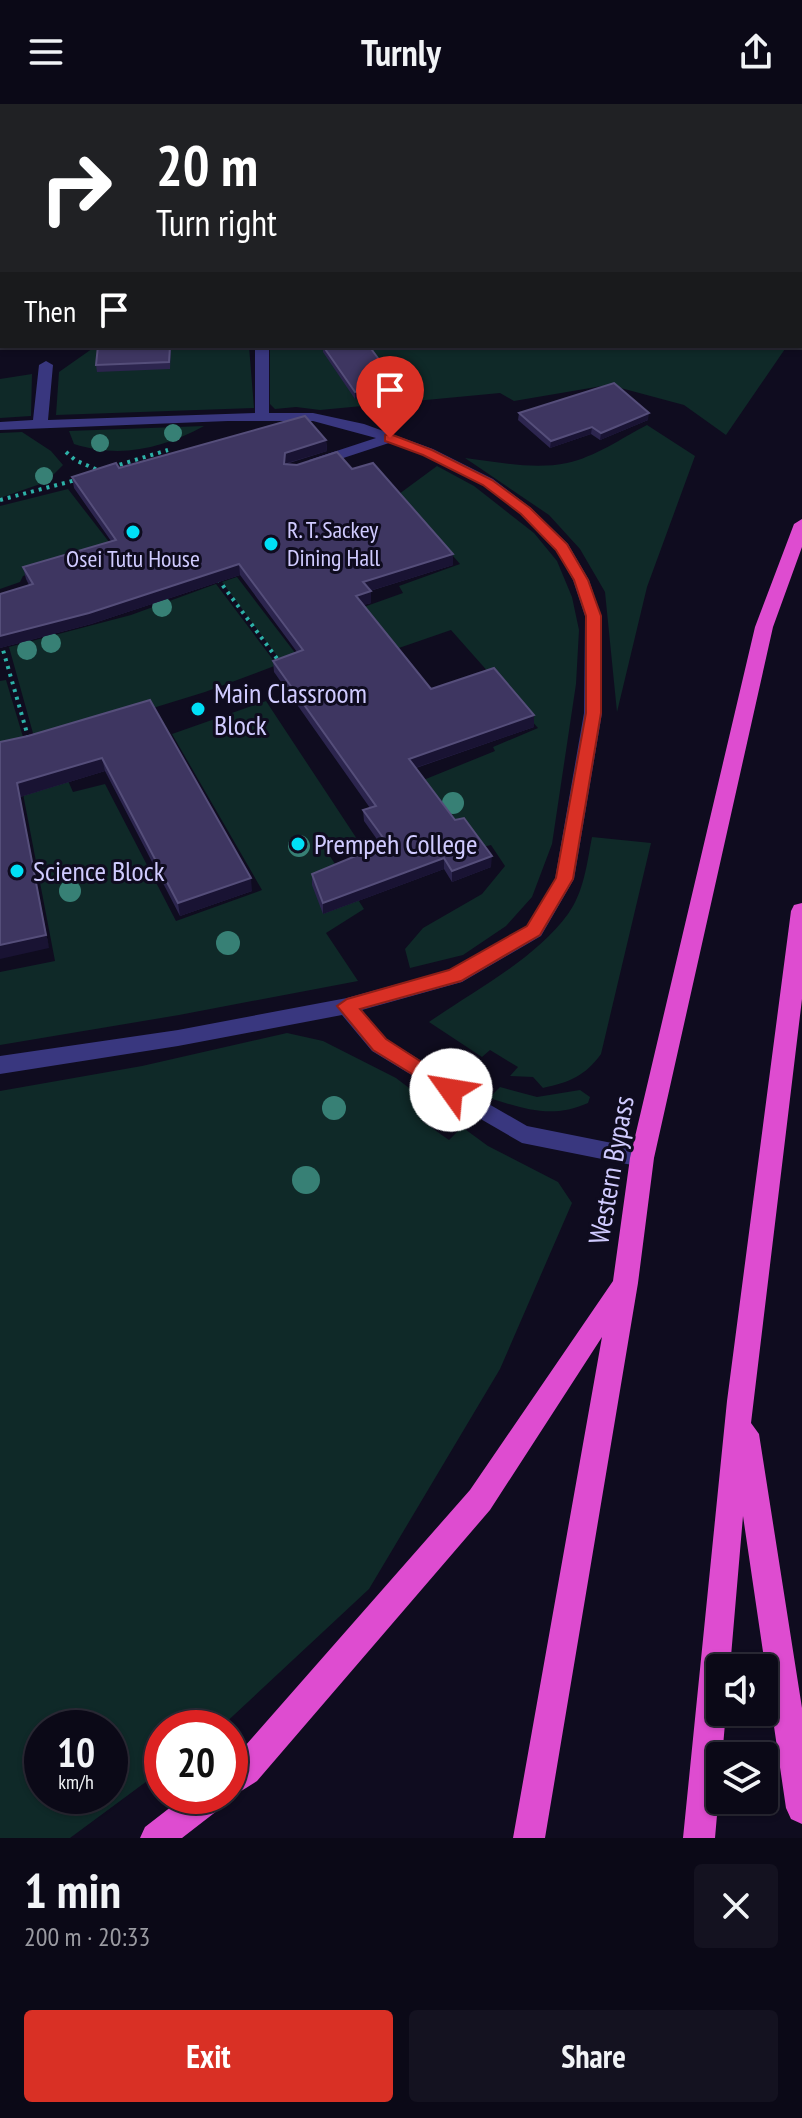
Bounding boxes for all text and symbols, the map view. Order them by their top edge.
text: Turnly [361,29,441,76]
icon: menu [24,30,68,74]
icon: share [734,30,778,74]
text: 20 m [156,129,258,201]
icon: right [24,136,128,240]
text: Turn right [156,199,277,246]
icon: arrive [92,288,136,332]
text: Then [24,291,76,330]
pin [356,356,424,438]
icon: arrive [368,368,412,412]
place label: R. T. Sackey Dining Hall [287,514,381,573]
marker: Osei Tutu House [124,523,142,541]
marker: R. T. Sackey Dining Hall [262,535,280,553]
place label: Osei Tutu House [66,543,200,574]
place label: Main Classroom Block [214,674,367,743]
marker: Main Classroom Block [189,700,207,718]
place label: Prempeh College [314,825,478,862]
marker: Prempeh College [289,835,307,853]
place label: Science Block [33,852,165,889]
marker: Science Block [8,862,26,880]
position arrow [409,1048,493,1132]
street label: Western Bypass [579,1093,642,1247]
map controls [706,1654,778,1814]
button: sound [706,1654,778,1726]
speed limit sign: 20 [144,1710,248,1814]
text: 10 [57,1726,95,1778]
button: layers [706,1742,778,1814]
text: km/h [58,1769,94,1795]
text: 1 min [24,1859,121,1921]
button: close [694,1864,778,1948]
text: 200 m · 20:33 [24,1920,150,1953]
button: Exit [24,2010,393,2102]
button: Share [409,2010,778,2102]

